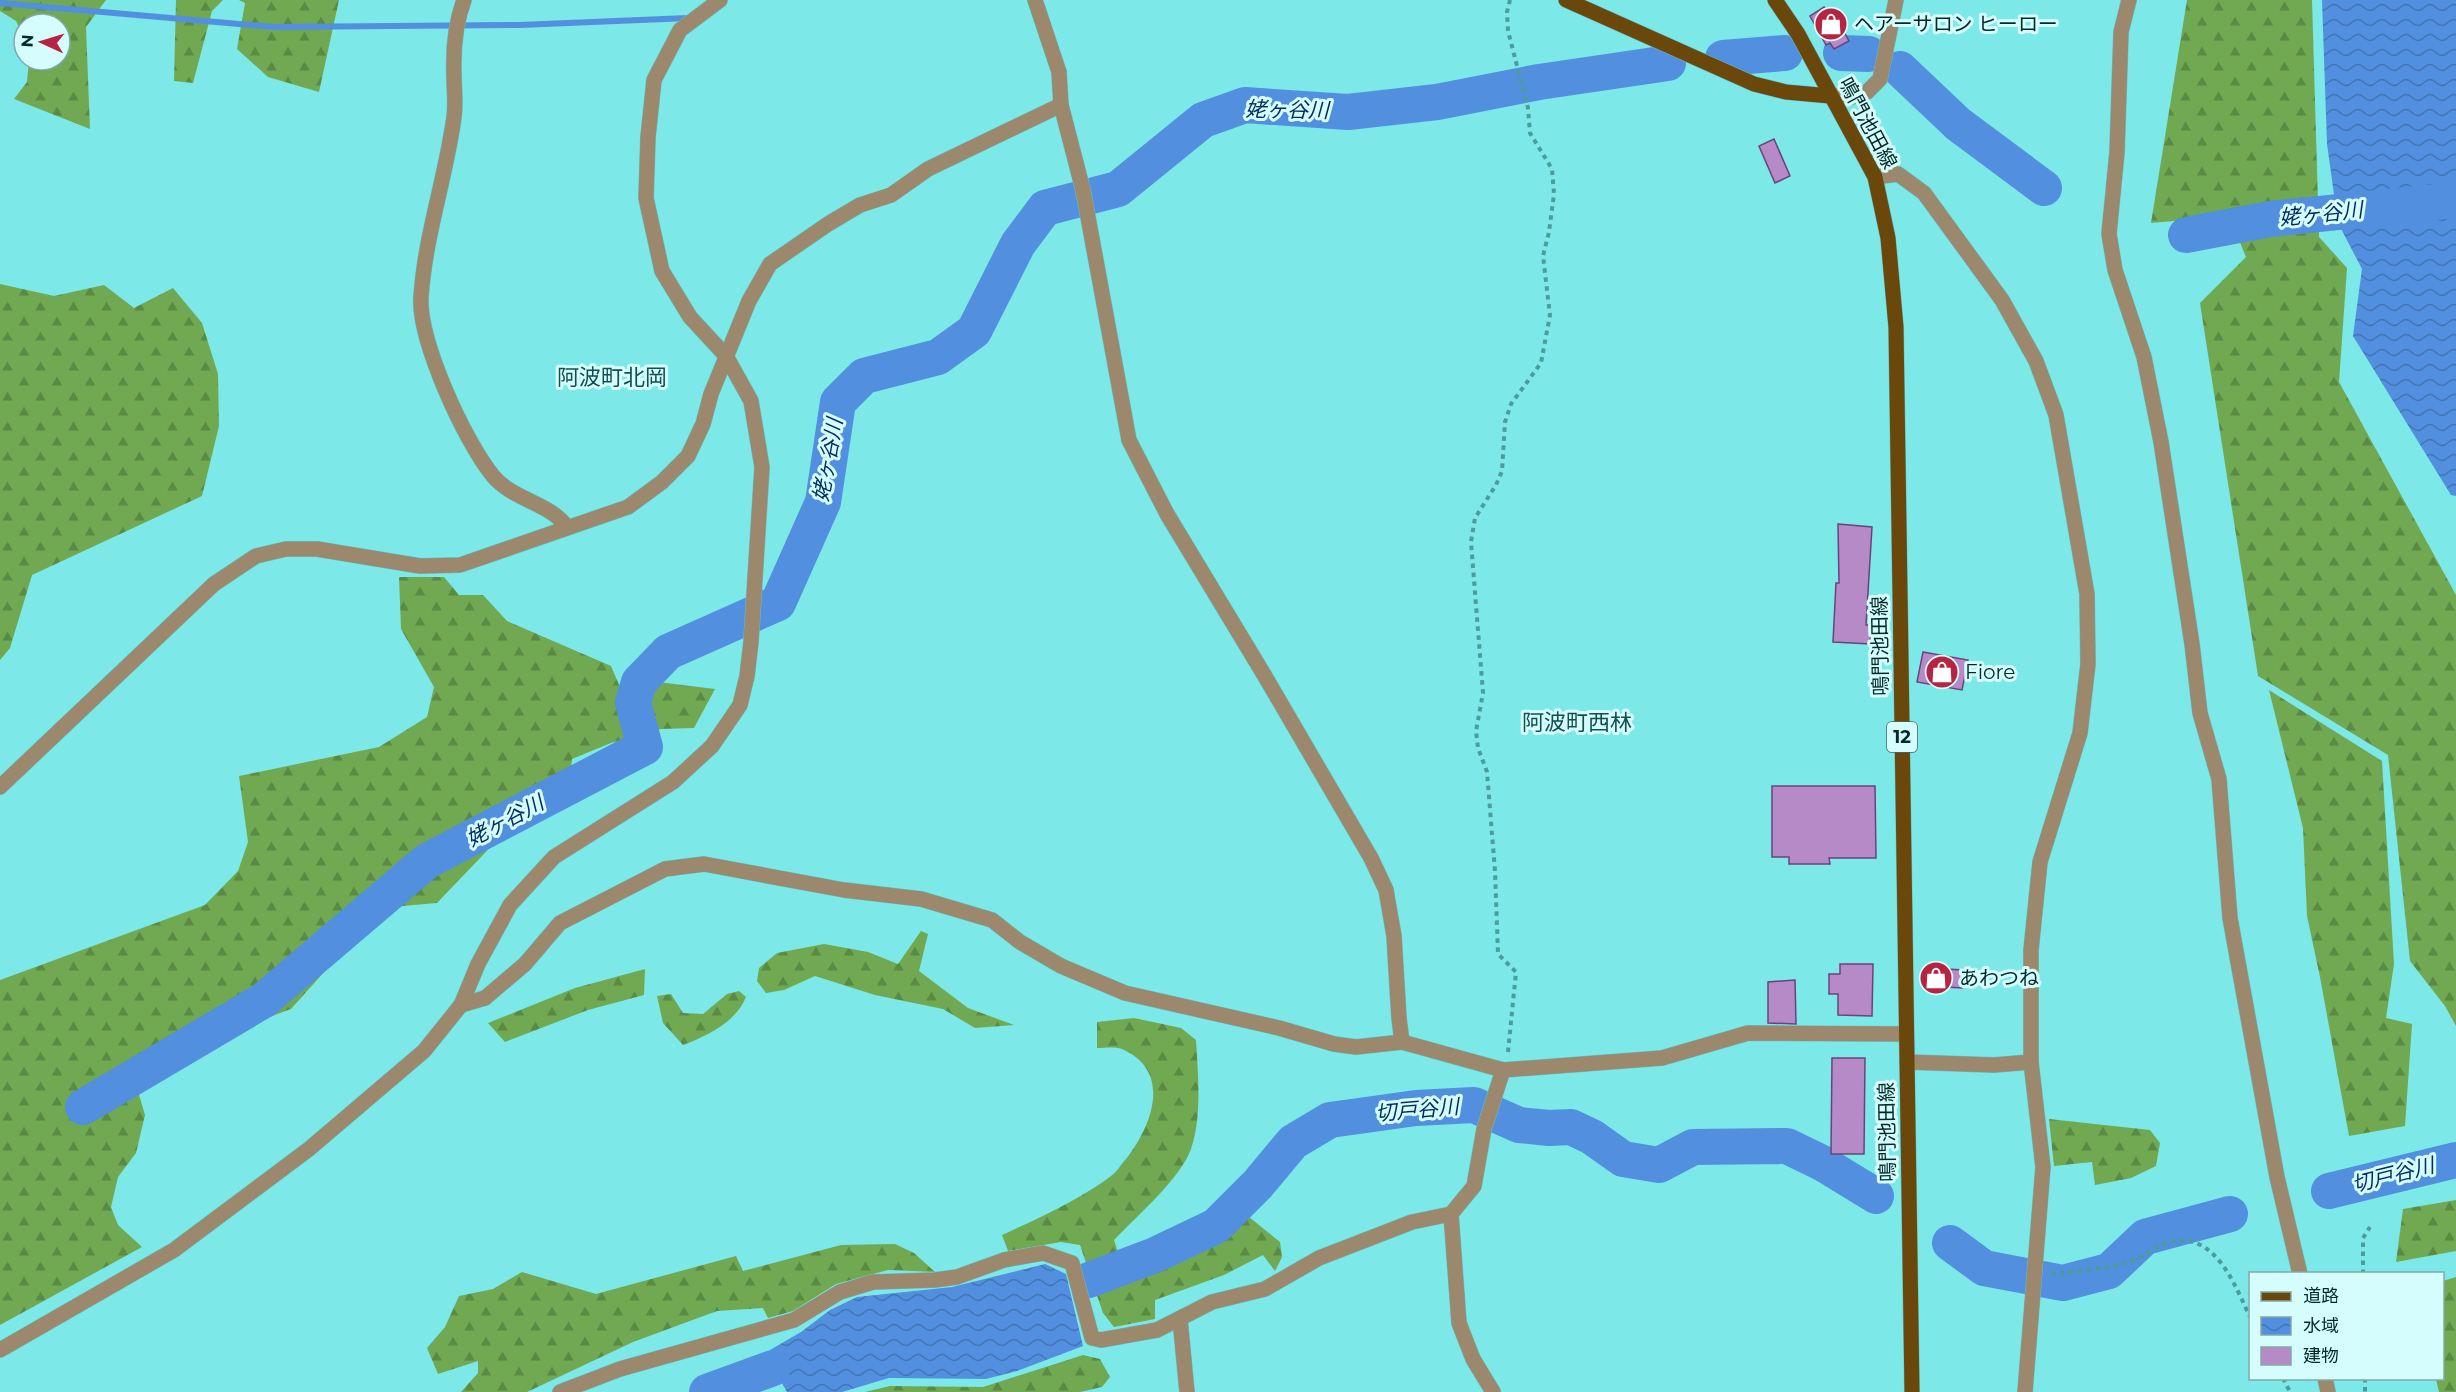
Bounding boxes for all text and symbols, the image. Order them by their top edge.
shop icon: ヘアーサロン ヒーロー [1813,6,1849,42]
north arrow [12,12,72,72]
place label: ヘアーサロン ヒーロー [1854,12,2058,36]
text: N [18,34,37,48]
street label: 鳴門池田線 [1834,73,1902,173]
water label: 姥ヶ谷川 [1245,96,1331,123]
water label: 姥ヶ谷川 [2278,196,2366,230]
district label: 阿波町北岡 [557,364,667,391]
water label: 姥ヶ谷川 [808,414,847,503]
street label: 鳴門池田線 [1867,596,1893,696]
shop icon: Fiore [1924,654,1960,690]
place label: Fiore [1965,660,2015,684]
district label: 阿波町西林 [1522,709,1632,736]
road number: 12 [1887,722,1917,752]
water label: 姥ヶ谷川 [462,789,549,851]
shop icon: あわつね [1918,960,1954,996]
place label: あわつね [1959,966,2039,990]
street label: 鳴門池田線 [1874,1082,1900,1182]
water label: 切戸谷川 [1374,1093,1462,1126]
water label: 切戸谷川 [2349,1152,2439,1197]
legend [2249,1272,2444,1380]
text: 道路 [2303,1285,2339,1307]
text: 水域 [2303,1315,2339,1337]
text: 建物 [2303,1345,2339,1367]

